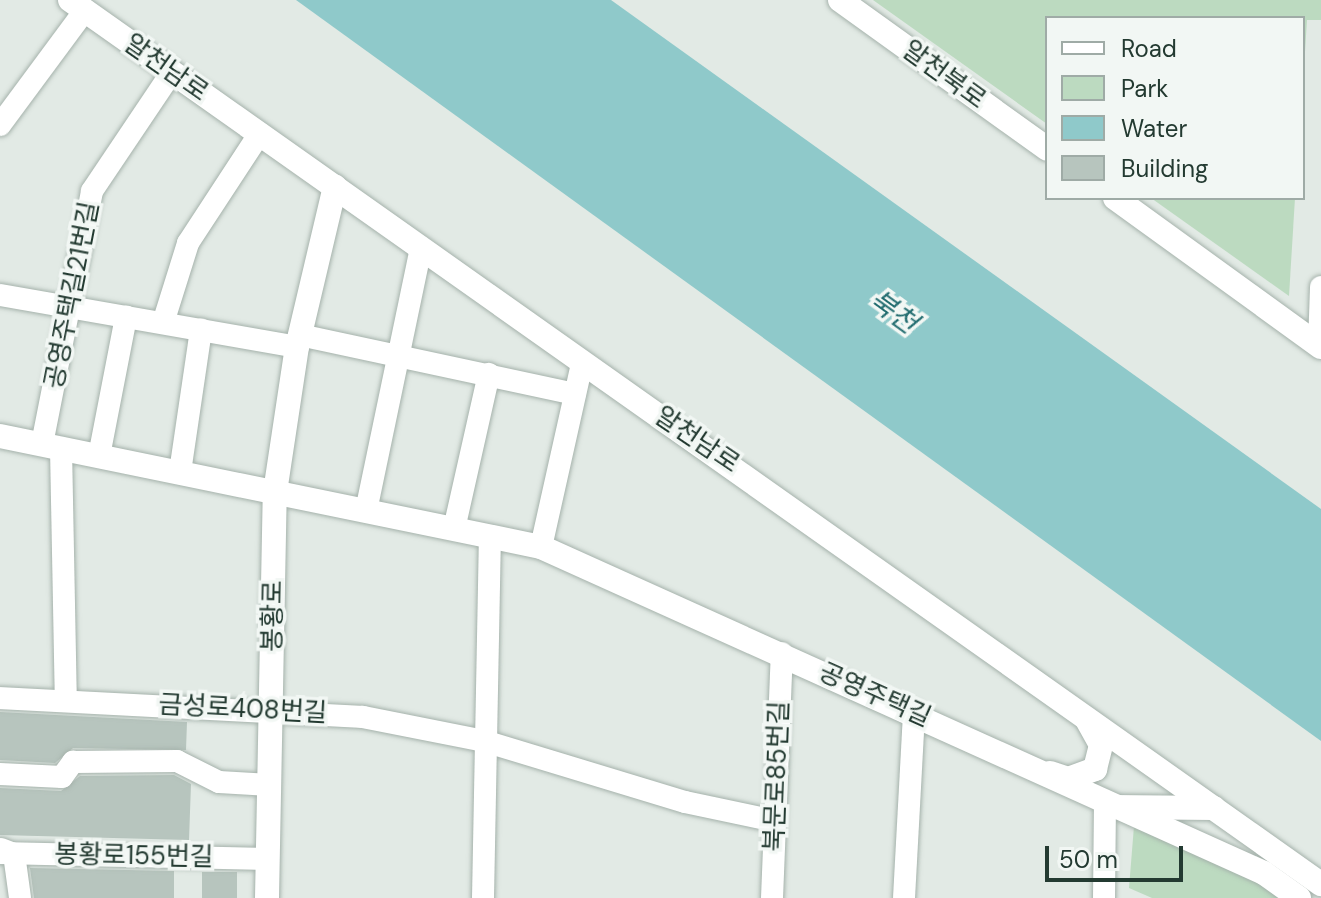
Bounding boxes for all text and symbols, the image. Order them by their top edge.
legend [1045,16,1305,200]
street label: 알천남로 [118,28,214,108]
text: Road [1121,33,1177,64]
street label: 알천북로 [896,34,992,116]
text: Park [1121,73,1168,104]
text: Water [1121,113,1187,144]
text: Building [1121,153,1208,184]
street label: 공영주택길21번길 [39,199,105,391]
water label: 북천 [862,283,924,341]
street label: 알천남로 [649,400,745,480]
street label: 봉황로 [257,580,289,652]
street label: 공영주택길 [814,656,936,734]
street label: 금성로408번길 [158,689,328,729]
street label: 북문로85번길 [759,700,795,852]
scale bar [1049,830,1187,880]
street label: 봉황로155번길 [54,839,214,873]
text: 50 m [1059,844,1118,875]

